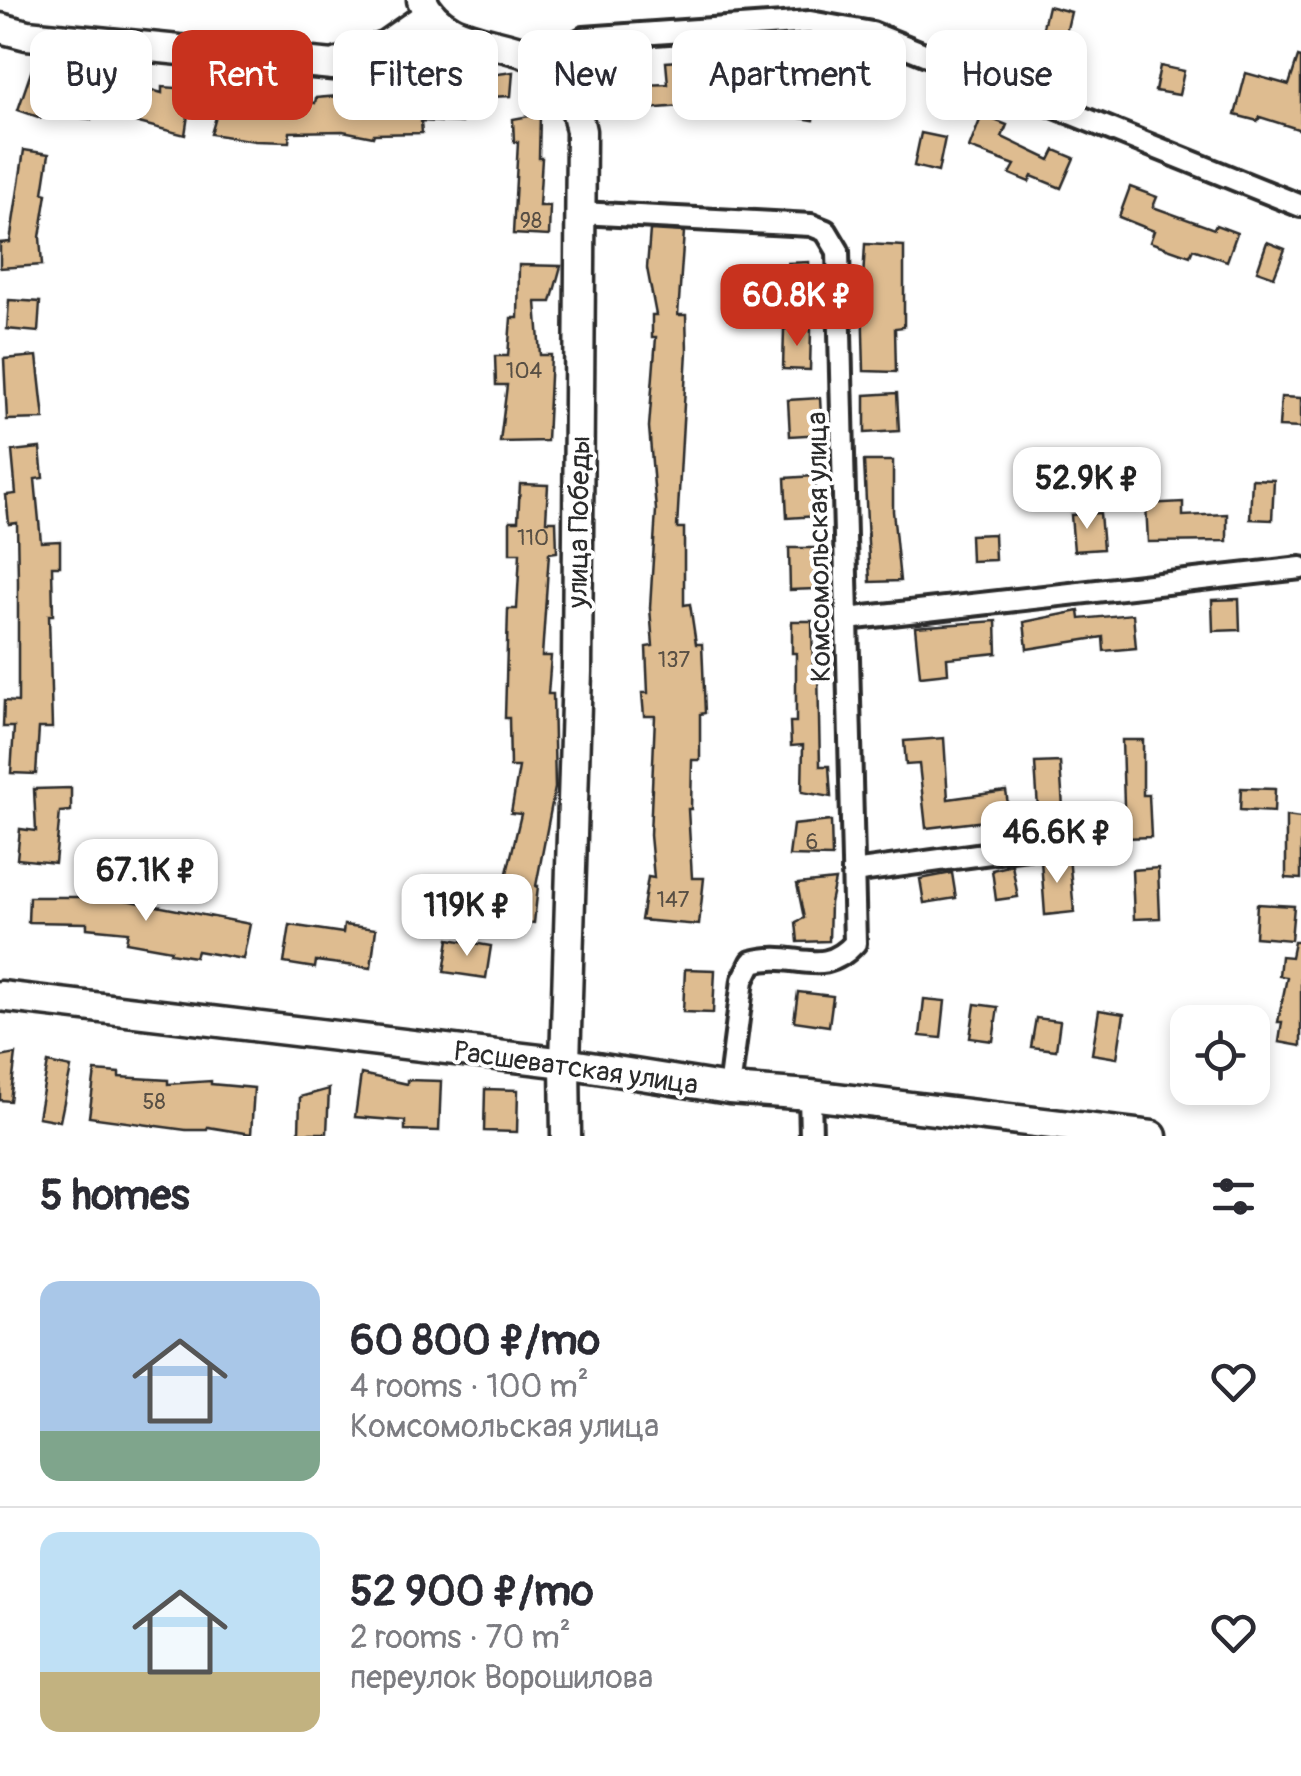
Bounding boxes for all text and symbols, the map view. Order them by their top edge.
chip: Buy [30,30,152,120]
chip: Rent [172,30,313,120]
chip: Filters [333,30,498,120]
chip: New [518,30,652,120]
chip: Apartment [672,30,906,120]
chip: House [926,30,1087,120]
house number: 98 [520,207,542,235]
pin: 60.8K ₽ [705,264,889,349]
text: 60.8K ₽ [742,276,852,316]
house number: 104 [506,357,542,385]
street label: Комсомольская улица [800,411,839,683]
street label: улица Победы [560,436,599,609]
pin: 52.9K ₽ [995,447,1179,532]
text: 52.9K ₽ [1035,459,1139,499]
house number: 110 [517,524,549,552]
house number: 137 [658,646,691,674]
pin: 46.6K ₽ [965,801,1149,886]
text: 46.6K ₽ [1003,813,1111,853]
house number: 6 [806,828,818,856]
pin: 67.1K ₽ [54,839,238,924]
text: 67.1K ₽ [96,851,196,891]
pin: 119K ₽ [386,874,548,959]
text: 119K ₽ [424,886,510,926]
house number: 147 [656,886,690,914]
map controls [1170,1005,1270,1105]
button: locate [1170,1005,1270,1105]
street label: Расшеватская улица [451,1034,700,1103]
house number: 58 [142,1088,166,1116]
icon: filters [1206,1169,1261,1224]
text: 5 homes [40,1170,190,1222]
text: 60 800 ₽/mo [350,1315,600,1367]
icon: home [120,1321,240,1441]
icon: heart [1206,1354,1261,1409]
text: 4 rooms · 100 m² [350,1367,589,1407]
text: Комсомольская улица [350,1407,659,1447]
text: 52 900 ₽/mo [350,1566,594,1618]
icon: home [120,1572,240,1692]
icon: heart [1206,1605,1261,1660]
text: 2 rooms · 70 m² [350,1618,571,1658]
text: переулок Ворошилова [350,1658,653,1698]

